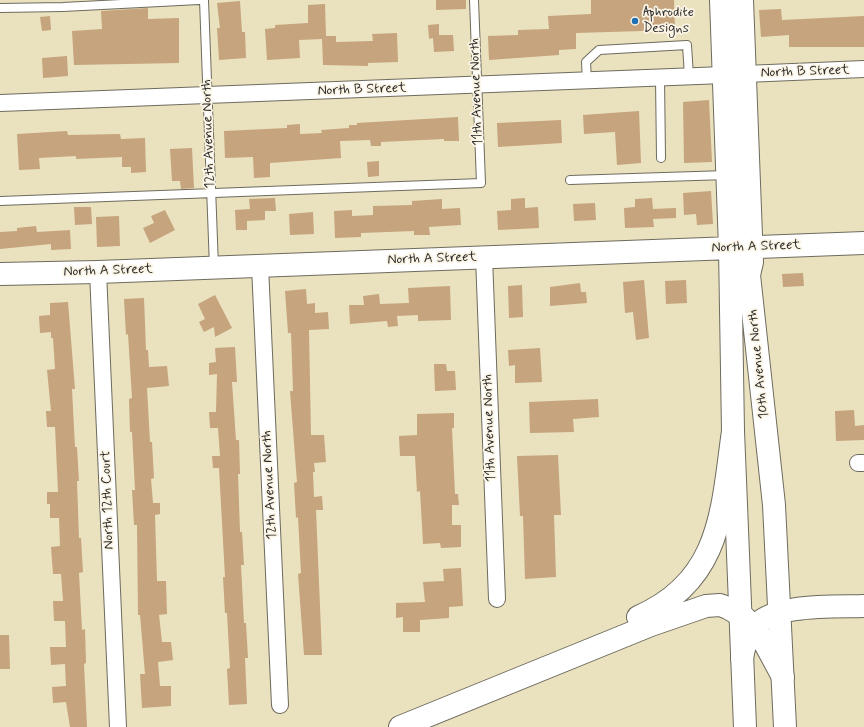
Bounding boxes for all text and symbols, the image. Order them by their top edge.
place label: Aphrodite Designs [643,5,694,38]
marker: Aphrodite Designs [630,16,640,26]
street label: 11th Avenue North [467,38,487,146]
street label: North B Street [760,62,850,82]
street label: 12th Avenue North [199,79,219,189]
street label: North B Street [317,80,407,100]
street label: North A Street [711,237,801,257]
street label: North A Street [387,249,477,269]
street label: North A Street [63,261,153,281]
street label: 10th Avenue North [745,308,773,420]
street label: 11th Avenue North [480,374,500,482]
street label: 12th Avenue North [259,430,281,540]
street label: North 12th Court [98,450,118,550]

